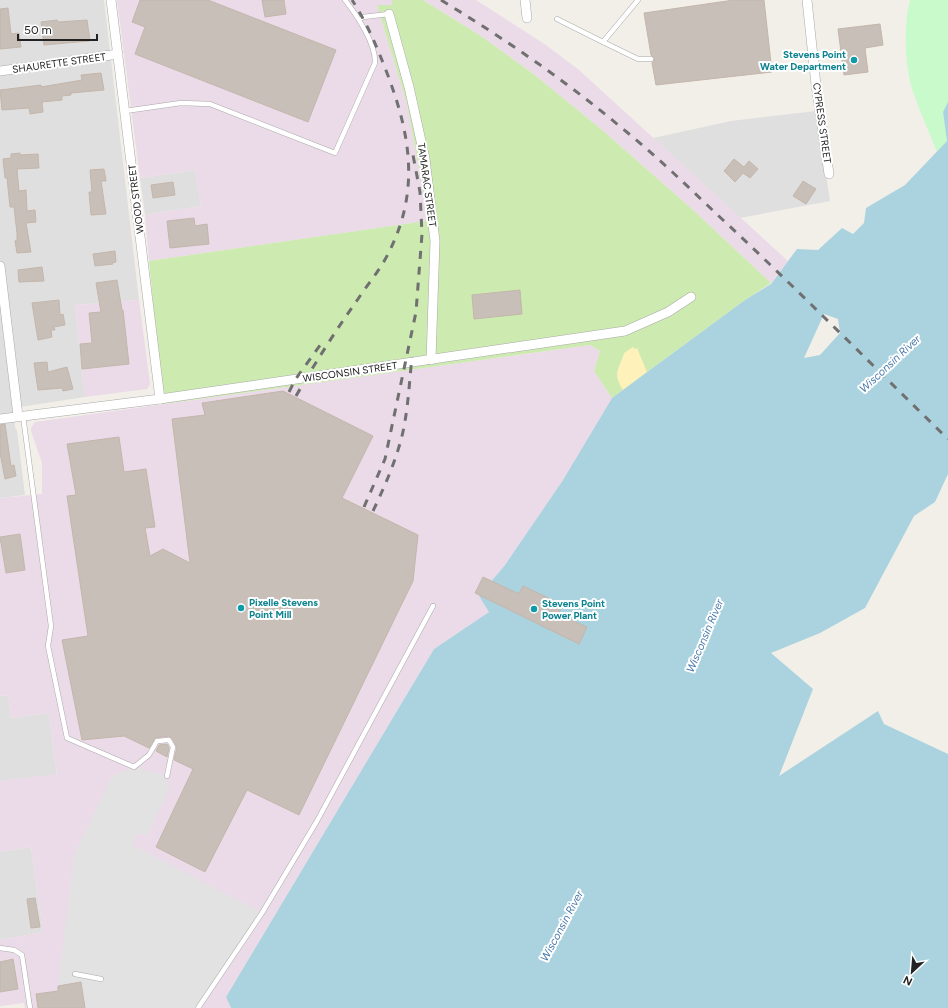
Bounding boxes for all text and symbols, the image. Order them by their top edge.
scale bar [18,16,97,42]
text: 50 m [24,23,52,37]
place label: Stevens Point Water Department [760,48,846,73]
street label: SHAURETTE STREET [11,50,107,76]
marker: Stevens Point Water Department [849,55,859,65]
street label: CYPRESS STREET [810,82,834,165]
street label: TAMARAC STREET [415,142,439,228]
street label: WOOD STREET [125,163,147,234]
water label: Wisconsin River [857,332,924,395]
street label: WISCONSIN STREET [302,359,399,385]
place label: Pixelle Stevens Point Mill [249,596,318,621]
water label: Wisconsin River [684,596,727,675]
place label: Stevens Point Power Plant [542,597,605,622]
marker: Pixelle Stevens Point Mill [236,603,246,613]
marker: Stevens Point Power Plant [529,604,539,614]
water label: Wisconsin River [538,887,587,964]
north arrow [892,952,932,992]
text: N [901,973,915,988]

